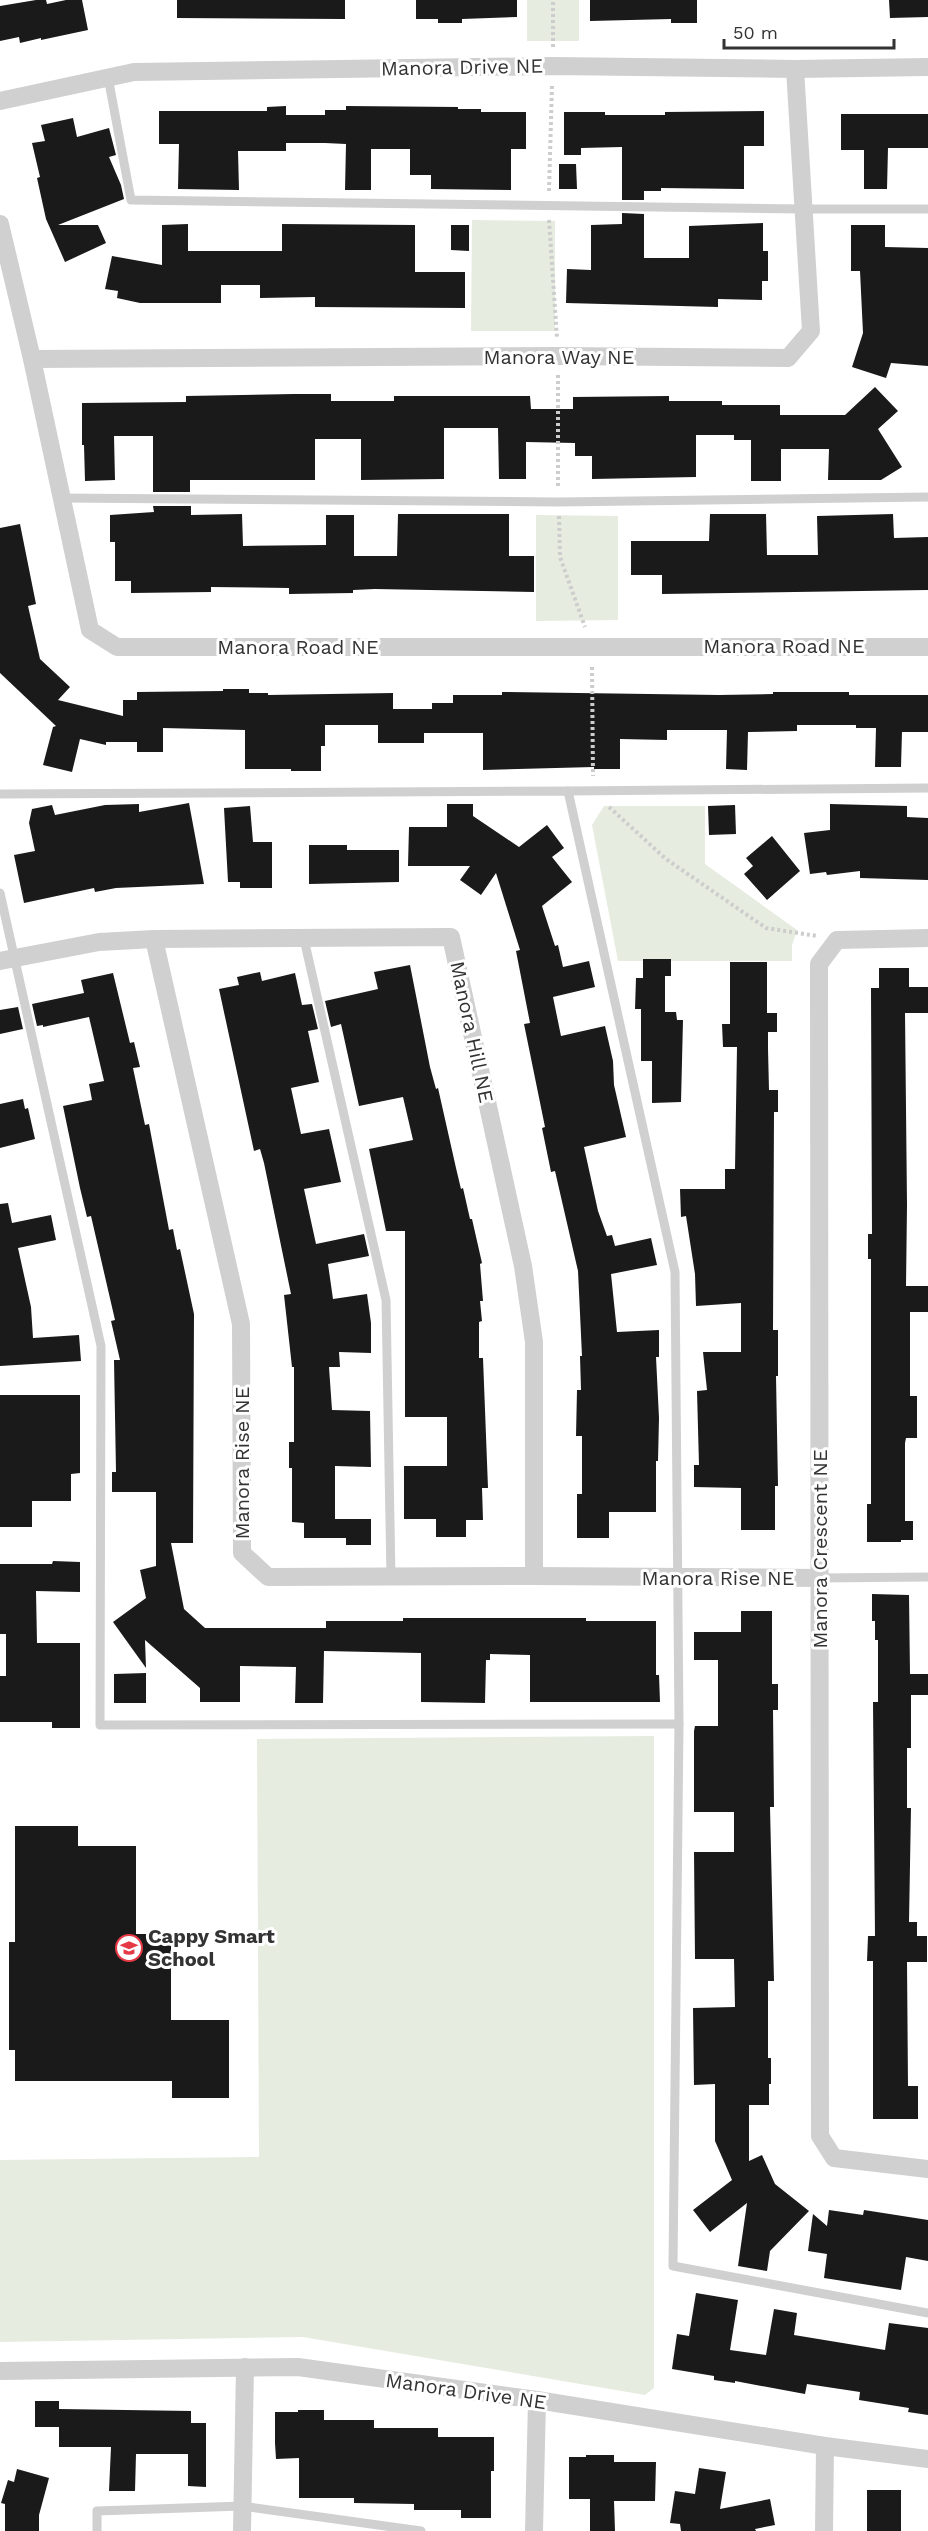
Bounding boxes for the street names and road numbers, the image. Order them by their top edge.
street label: Manora Drive NE [381,54,543,80]
street label: Manora Way NE [484,345,634,369]
street label: Manora Road NE [703,634,865,658]
street label: Manora Road NE [217,635,379,659]
street label: Manora Hill NE [445,959,499,1105]
street label: Manora Rise NE [230,1386,254,1540]
street label: Manora Crescent NE [808,1449,832,1649]
street label: Manora Rise NE [641,1566,795,1590]
street label: Manora Drive NE [384,2368,548,2414]

